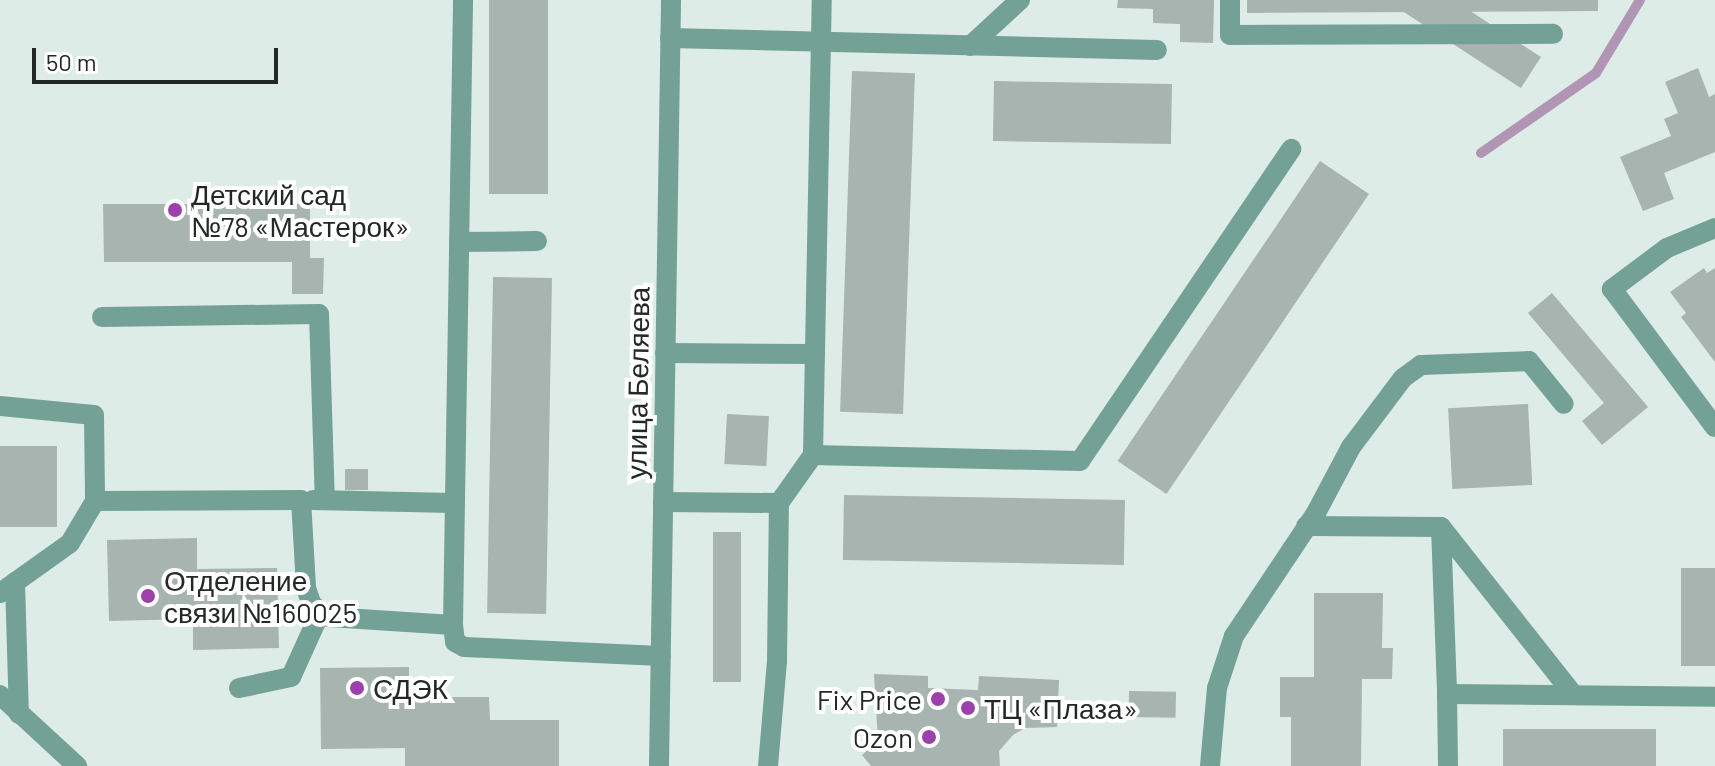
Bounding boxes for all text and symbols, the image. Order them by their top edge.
scale bar [36,32,282,82]
text: 50 m [46,47,97,76]
place label: Детский сад №78 «Мастерок» [191,177,409,243]
marker: Детский сад №78 «Мастерок» [166,201,184,219]
street label: улица Беляева [619,286,655,480]
place label: Отделение связи №160025 [164,563,357,629]
marker: Отделение связи №160025 [139,587,157,605]
place label: СДЭК [373,671,448,705]
marker: СДЭК [348,679,366,697]
place label: Fix Price [817,682,922,716]
marker: Fix Price [929,690,947,708]
place label: ТЦ «Плаза» [984,691,1138,725]
marker: ТЦ «Плаза» [959,699,977,717]
place label: Ozon [853,720,913,754]
marker: Ozon [920,728,938,746]

